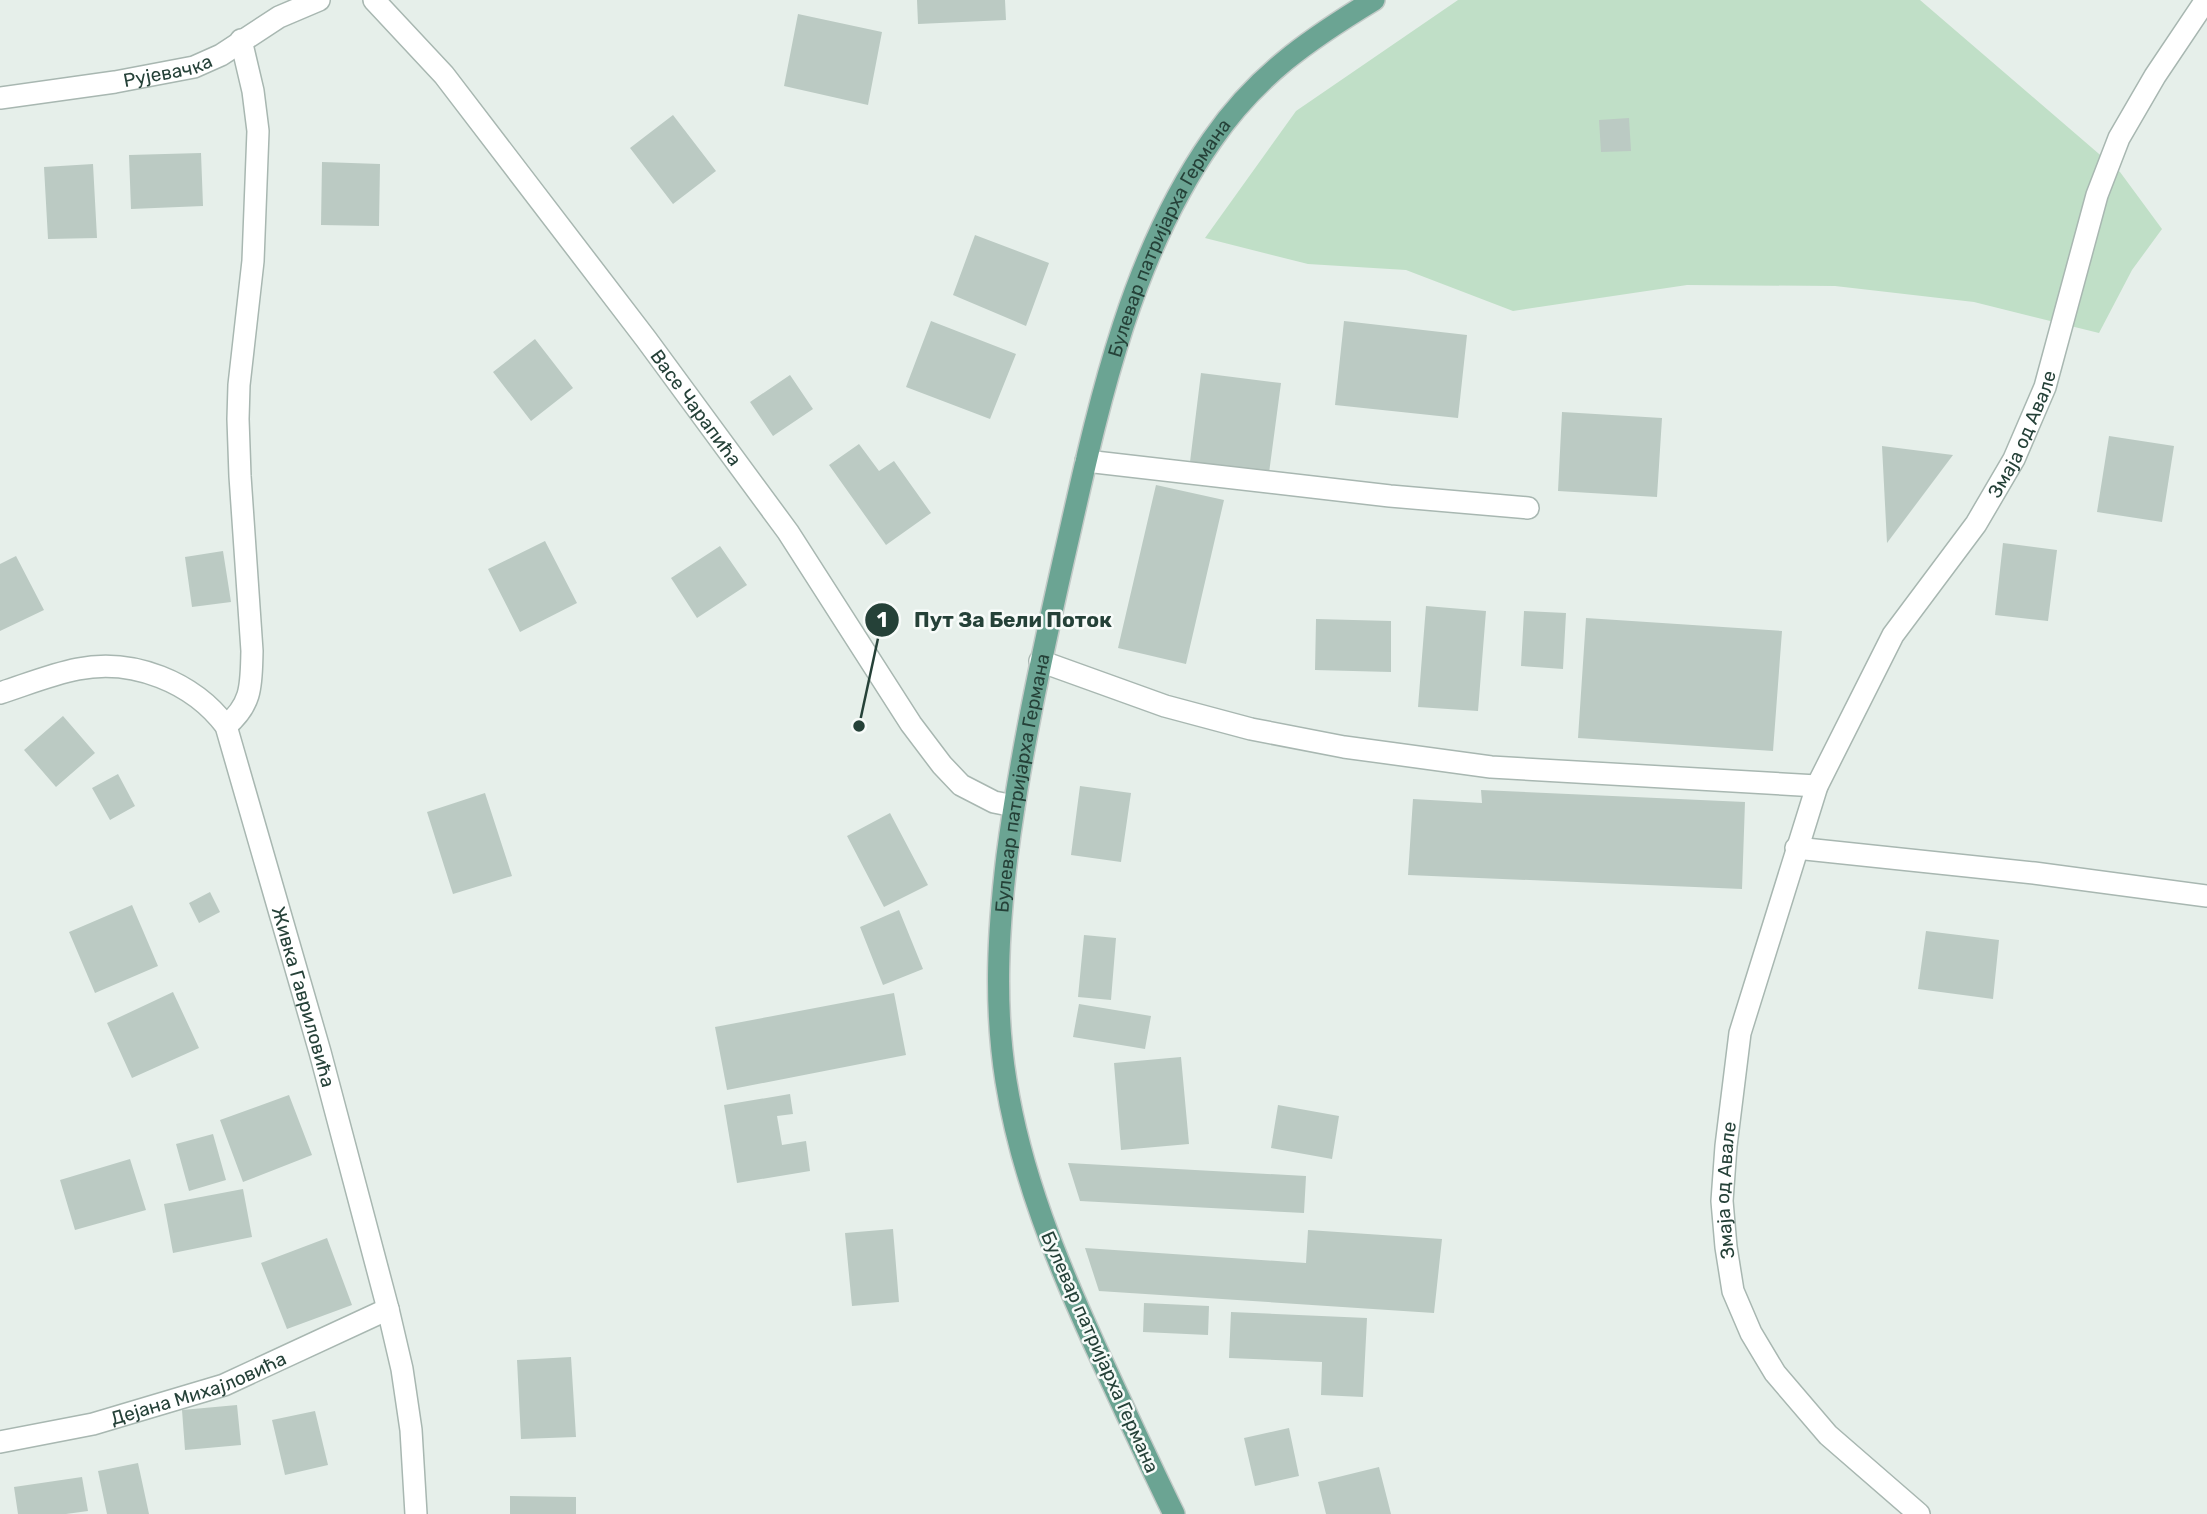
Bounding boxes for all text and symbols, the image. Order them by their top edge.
street label: Рујевачка [121,49,216,92]
street label: Булевар патријарха Германа [1103,114,1235,360]
street label: Васе Чарапића [646,345,747,470]
street label: Змаја од Авале [1983,368,2060,502]
callout: Пут За Бели Поток [865,599,1126,641]
text: 1 [877,607,887,632]
text: Пут За Бели Поток [914,607,1112,632]
street label: Булевар патријарха Германа [990,651,1054,914]
street label: Живка Гавриловића [267,904,340,1089]
street label: Змаја од Авале [1710,1120,1740,1261]
street label: Булевар патријарха Германа [1036,1228,1164,1476]
street label: Дејана Михајловића [108,1346,290,1430]

